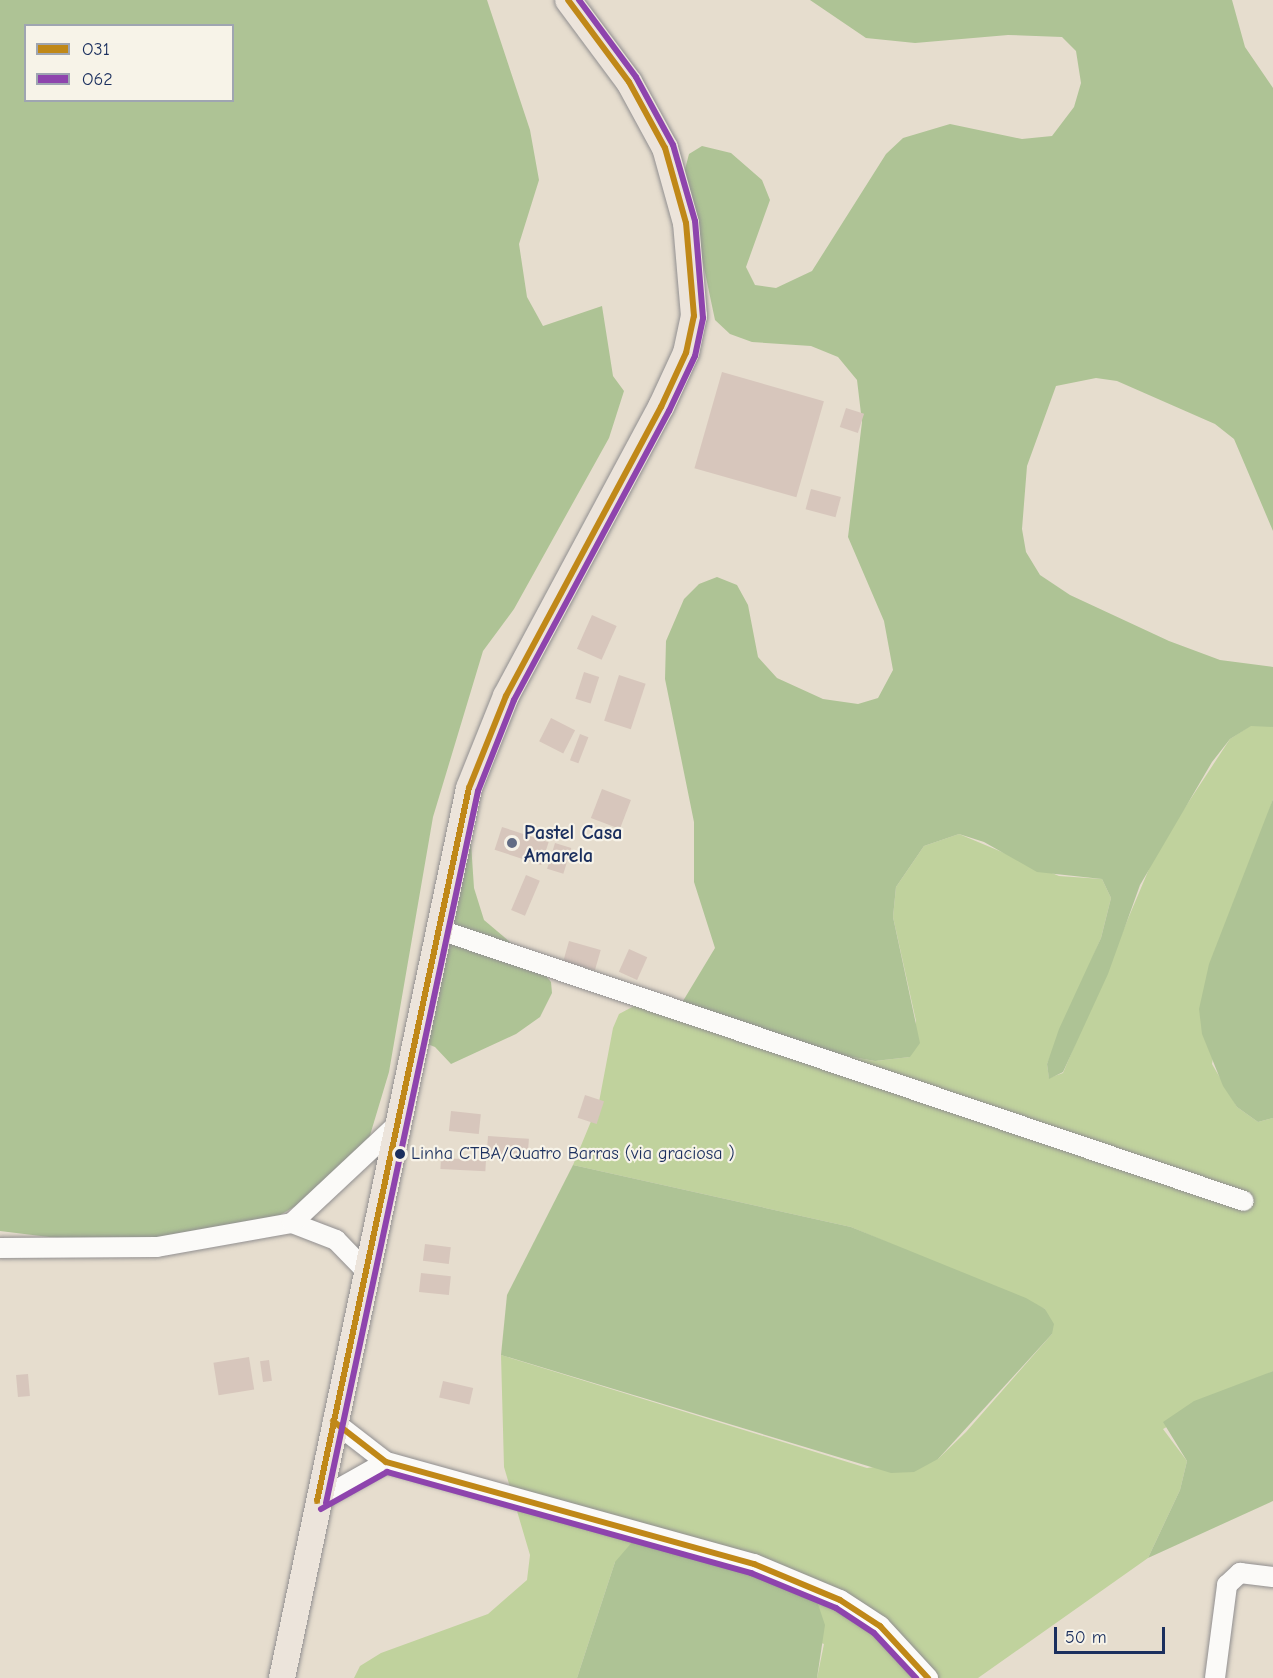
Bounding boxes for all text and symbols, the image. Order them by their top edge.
legend [24,24,234,102]
text: O31 [82,39,110,60]
text: O62 [82,69,113,90]
place label: Pastel Casa Amarela [524,820,622,867]
marker: Pastel Casa Amarela [505,836,519,850]
place label: Linha CTBA/Quatro Barras (via graciosa ) [411,1143,735,1165]
marker: Linha CTBA/Quatro Barras (via graciosa ) [394,1148,406,1160]
scale bar [1057,1615,1168,1653]
text: 50 m [1065,1627,1107,1648]

